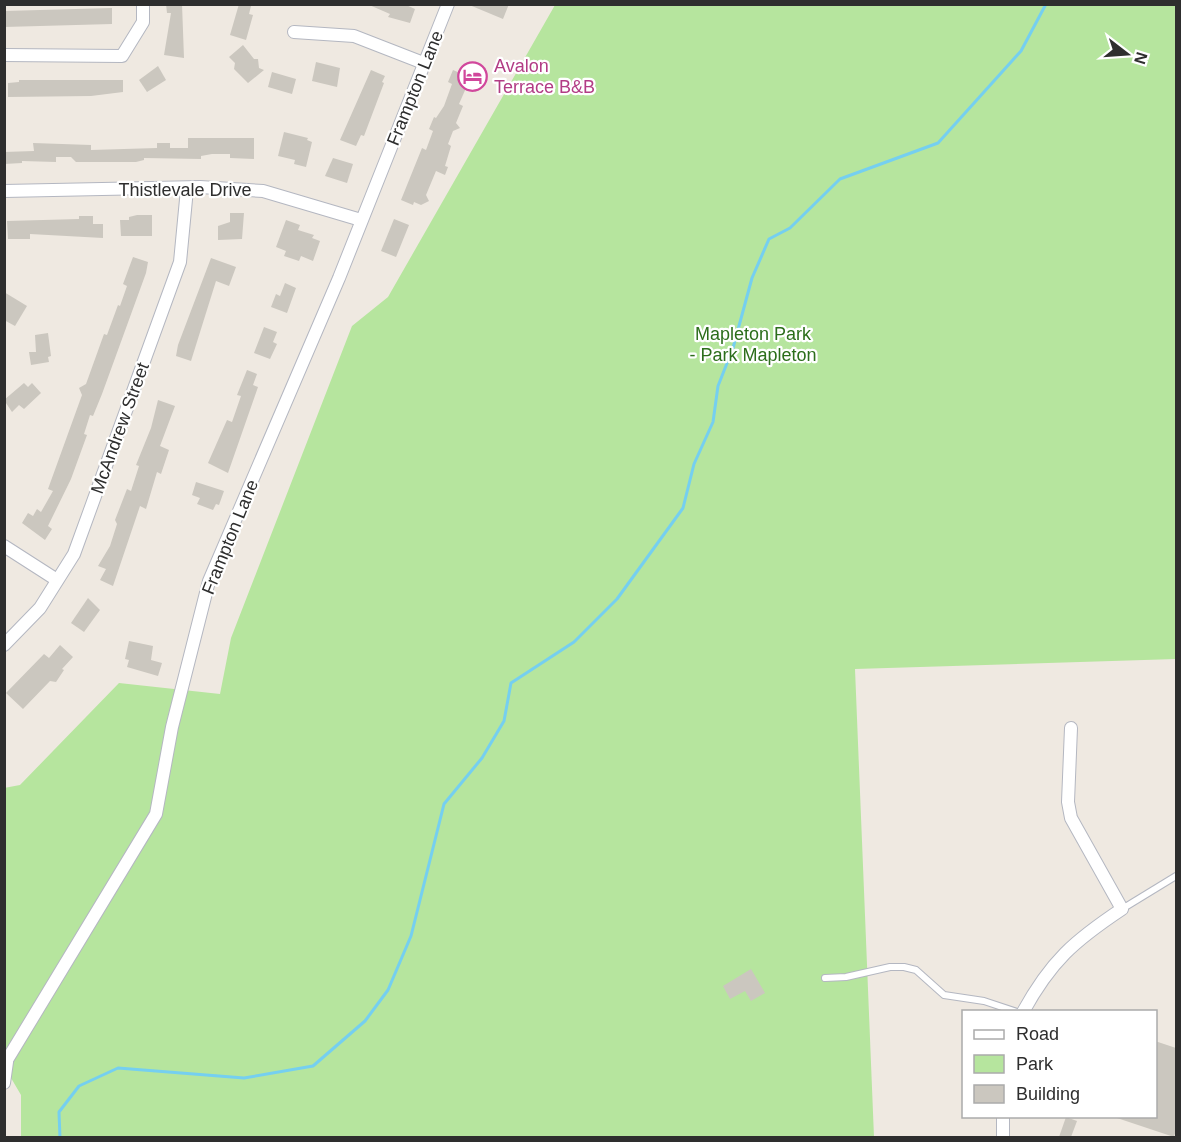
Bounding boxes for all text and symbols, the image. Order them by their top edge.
north arrow [1097,24,1157,84]
street label: Frampton Lane [383,28,447,148]
text: N [1131,50,1151,66]
place label: Avalon Terrace B&B [494,56,595,97]
hotel icon: Avalon Terrace B&B [457,60,489,92]
street label: Thistlevale Drive [118,180,252,200]
park label: Mapleton Park - Park Mapleton [689,324,817,365]
street label: McAndrew Street [87,360,153,496]
street label: Frampton Lane [198,477,262,597]
legend [962,1010,1157,1118]
text: Road [1016,1024,1059,1044]
text: Park [1016,1054,1054,1074]
text: Building [1016,1084,1080,1104]

